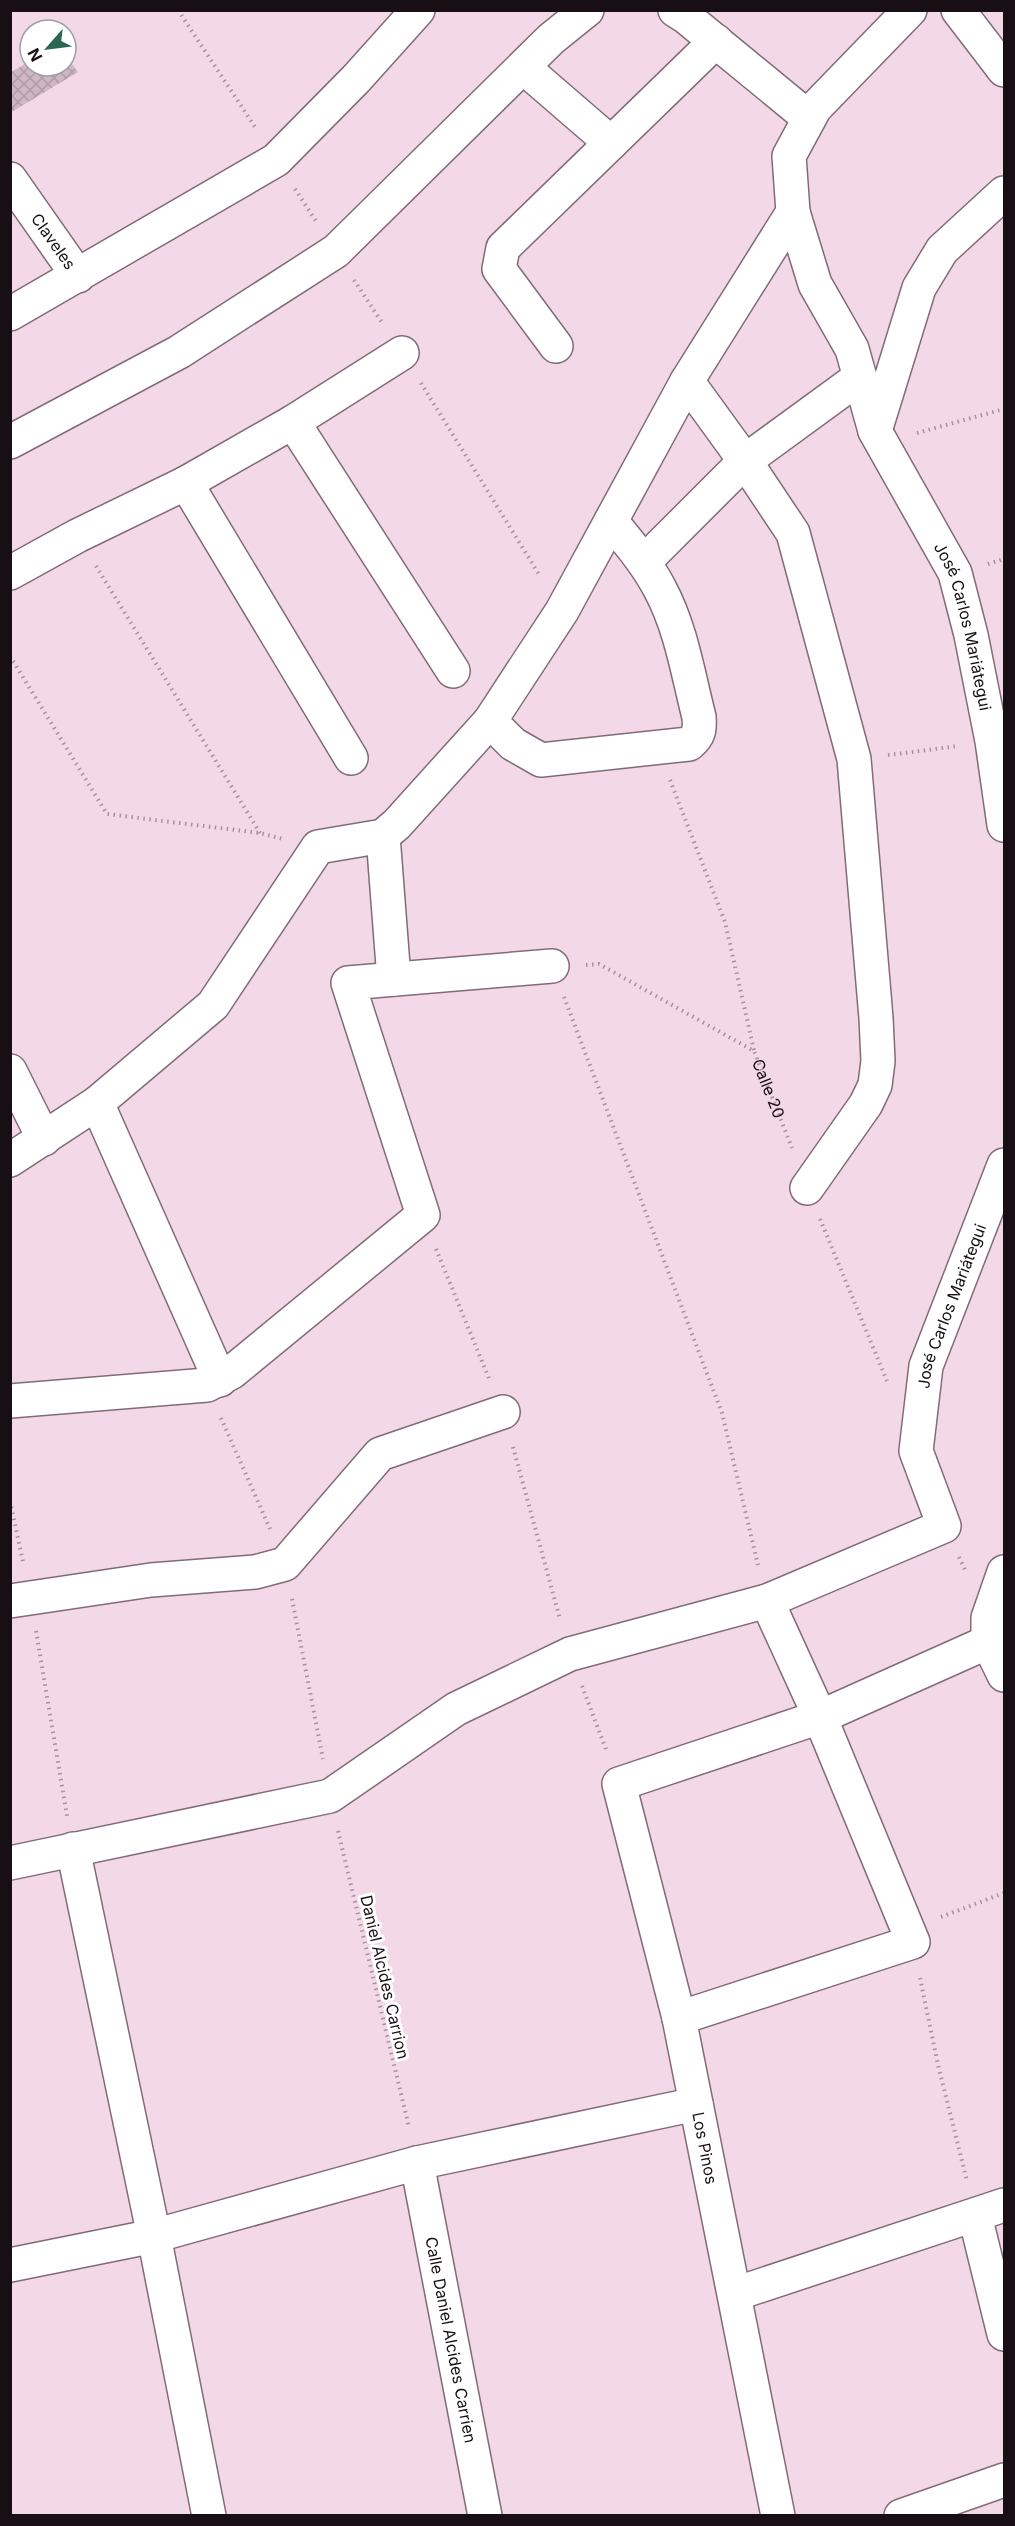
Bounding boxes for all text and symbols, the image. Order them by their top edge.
north arrow [18,18,78,78]
text: N [23,45,46,65]
street label: Claveles [27,209,80,273]
street label: José Carlos Mariátegui [930,539,996,712]
street label: Calle 20 [748,1056,789,1121]
street label: José Carlos Mariátegui [913,1221,990,1390]
street label: Daniel Alcides Carrion [356,1893,414,2061]
street label: Los Pinos [688,2110,722,2186]
street label: Calle Daniel Alcides Carrien [421,2235,481,2445]

